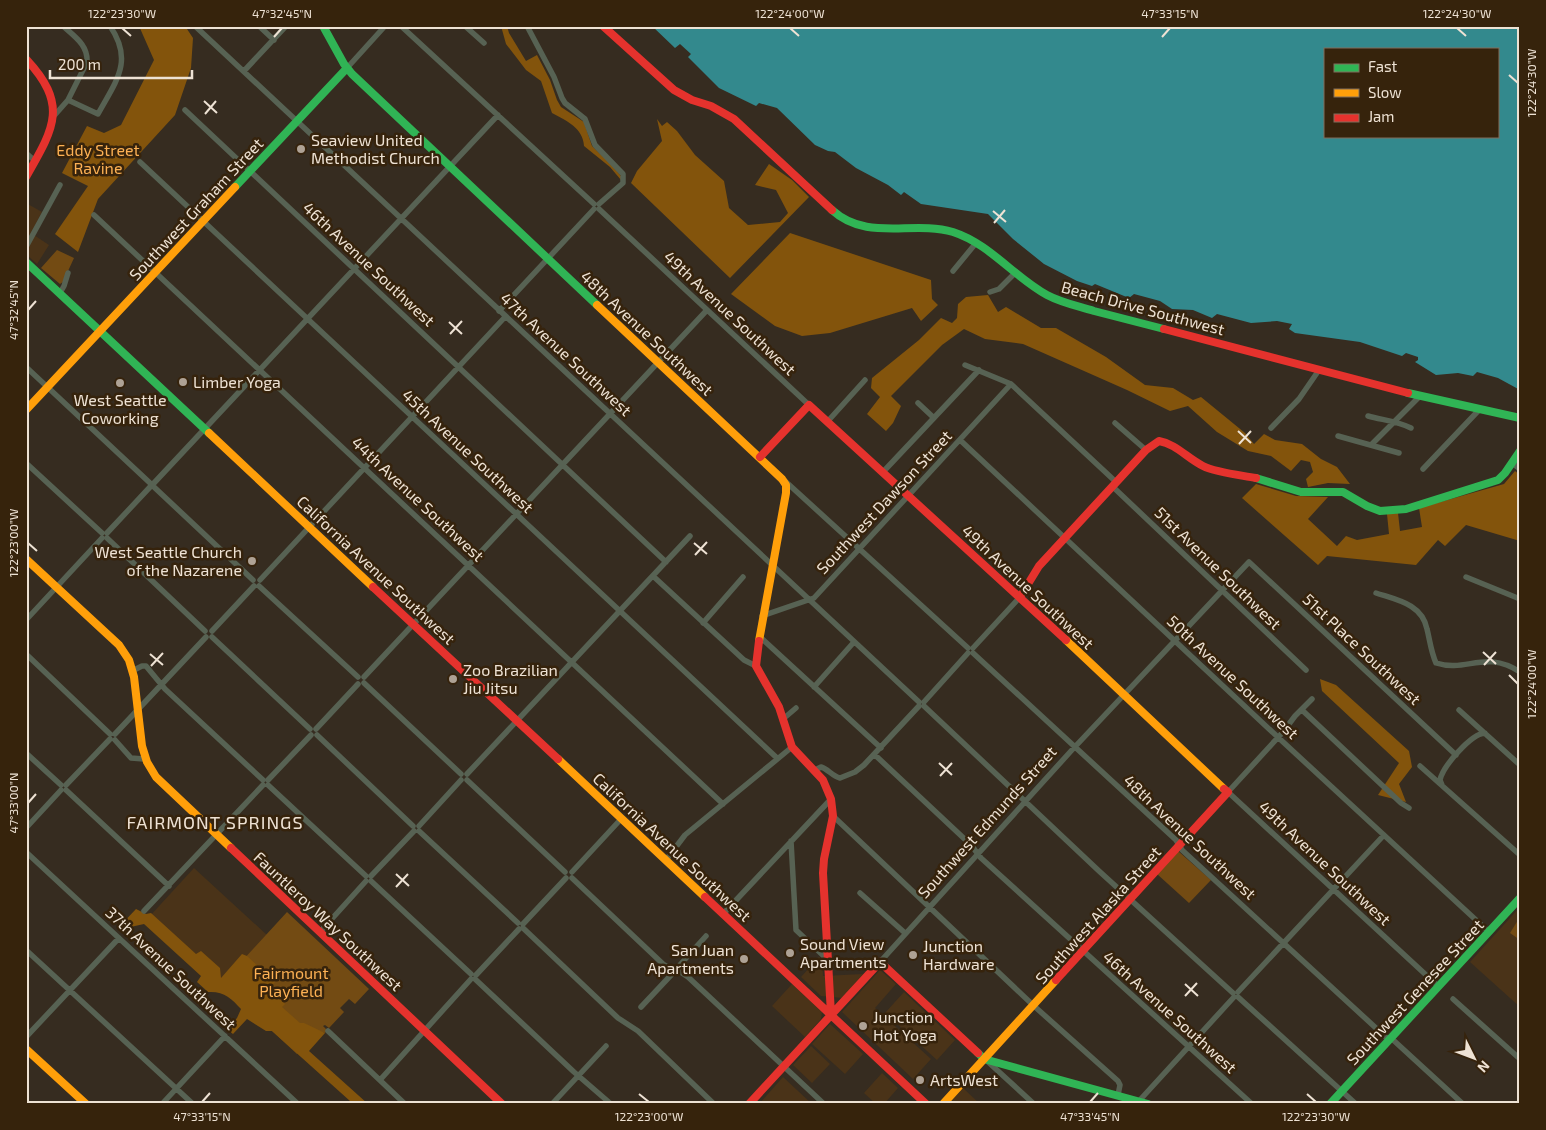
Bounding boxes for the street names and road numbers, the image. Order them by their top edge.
street label: Southwest Graham Street [125,134,267,284]
street label: 46th Avenue Southwest [299,198,439,330]
street label: 49th Avenue Southwest [660,247,800,379]
street label: 48th Avenue Southwest [577,266,717,399]
street label: Beach Drive Southwest [1059,277,1227,338]
street label: 47th Avenue Southwest [497,288,636,419]
street label: 45th Avenue Southwest [399,385,538,516]
street label: Southwest Dawson Street [812,426,955,577]
street label: 44th Avenue Southwest [348,432,488,565]
street label: California Avenue Southwest [293,491,459,648]
street label: 51st Avenue Southwest [1151,502,1285,633]
street label: 49th Avenue Southwest [958,521,1098,653]
street label: 51st Place Southwest [1300,589,1425,708]
street label: 50th Avenue Southwest [1164,611,1303,742]
street label: Southwest Edmunds Street [913,742,1060,902]
street label: California Avenue Southwest [589,768,755,925]
street label: 48th Avenue Southwest [1120,770,1260,903]
street label: 49th Avenue Southwest [1255,797,1395,929]
street label: Southwest Alaska Street [1031,842,1164,987]
street label: Fauntleroy Way Southwest [250,847,406,994]
street label: 37th Avenue Southwest [102,902,240,1033]
street label: Southwest Genesee Street [1342,915,1487,1068]
street label: 46th Avenue Southwest [1100,947,1241,1077]

